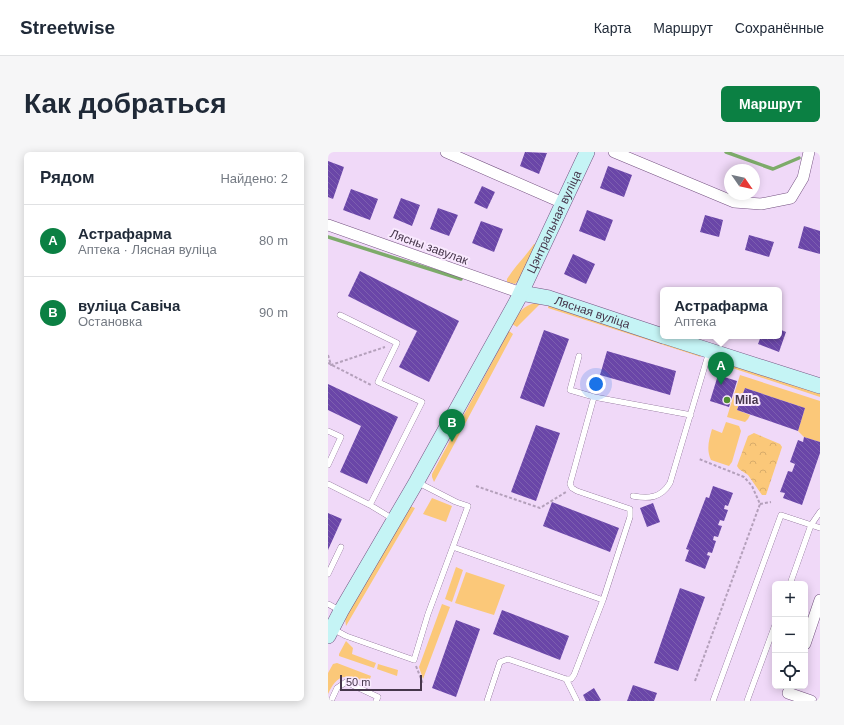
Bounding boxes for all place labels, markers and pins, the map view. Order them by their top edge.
pin: A [708,352,734,385]
place label: Mila [735,393,759,407]
marker: Mila [722,395,732,405]
pin: B [439,409,465,442]

